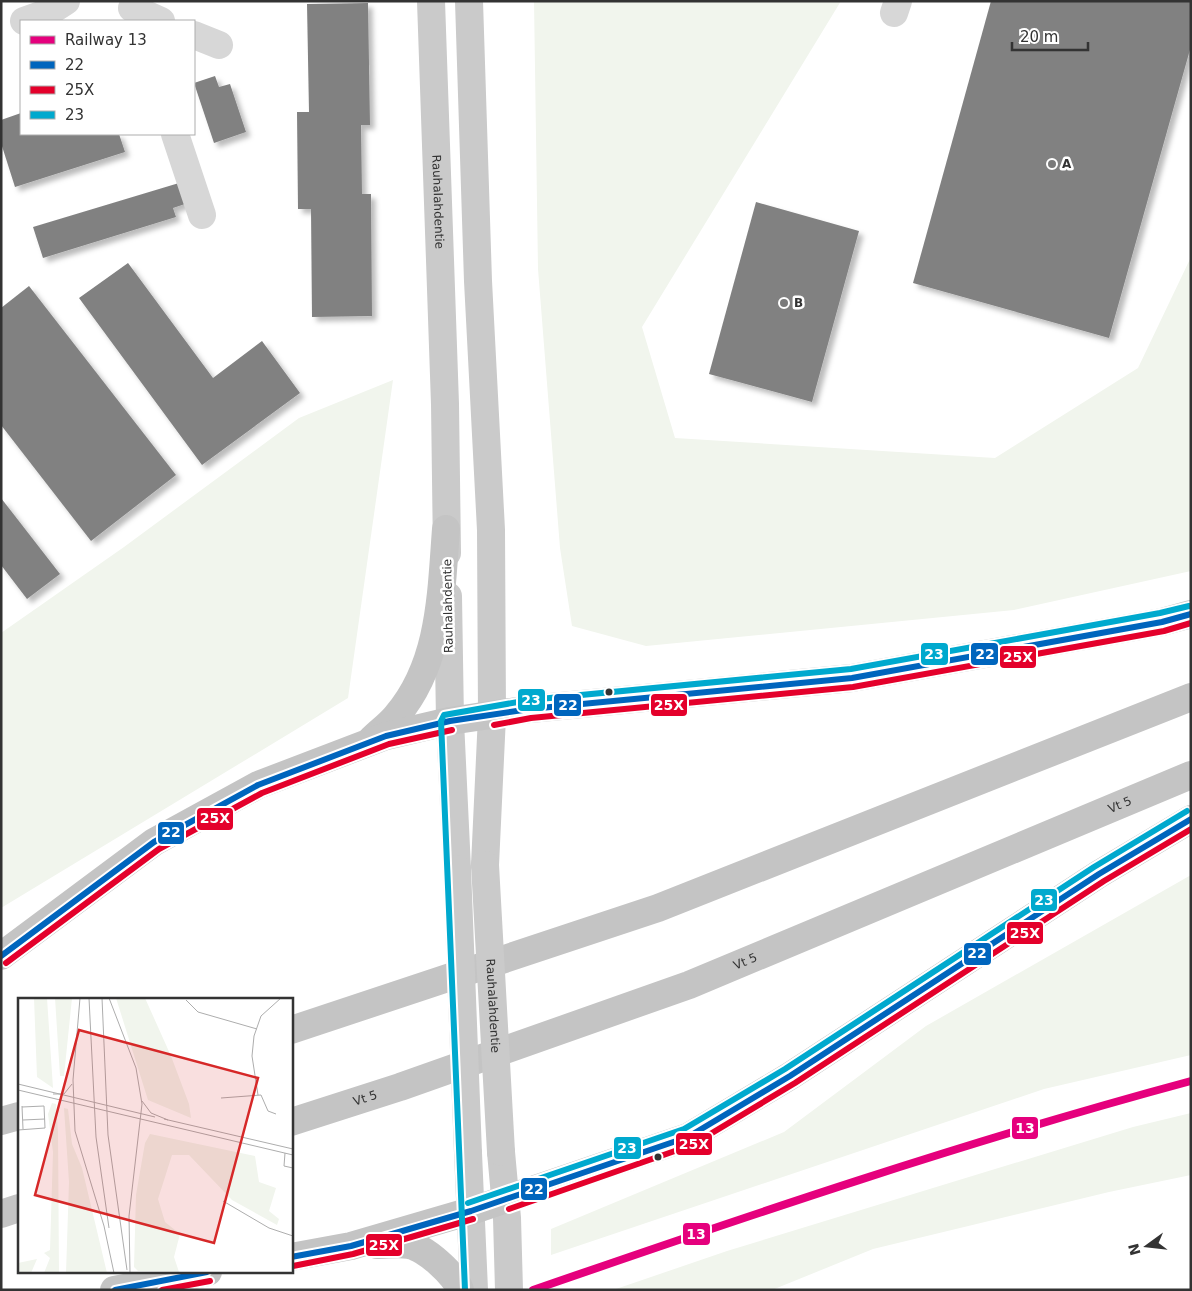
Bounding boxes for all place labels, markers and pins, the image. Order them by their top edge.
place label: A [1062,157,1072,171]
marker: A [1046,158,1058,170]
place label: B [794,296,803,310]
marker: B [778,297,790,309]
unlabelled marker [604,687,614,697]
unlabelled marker [653,1152,663,1162]

